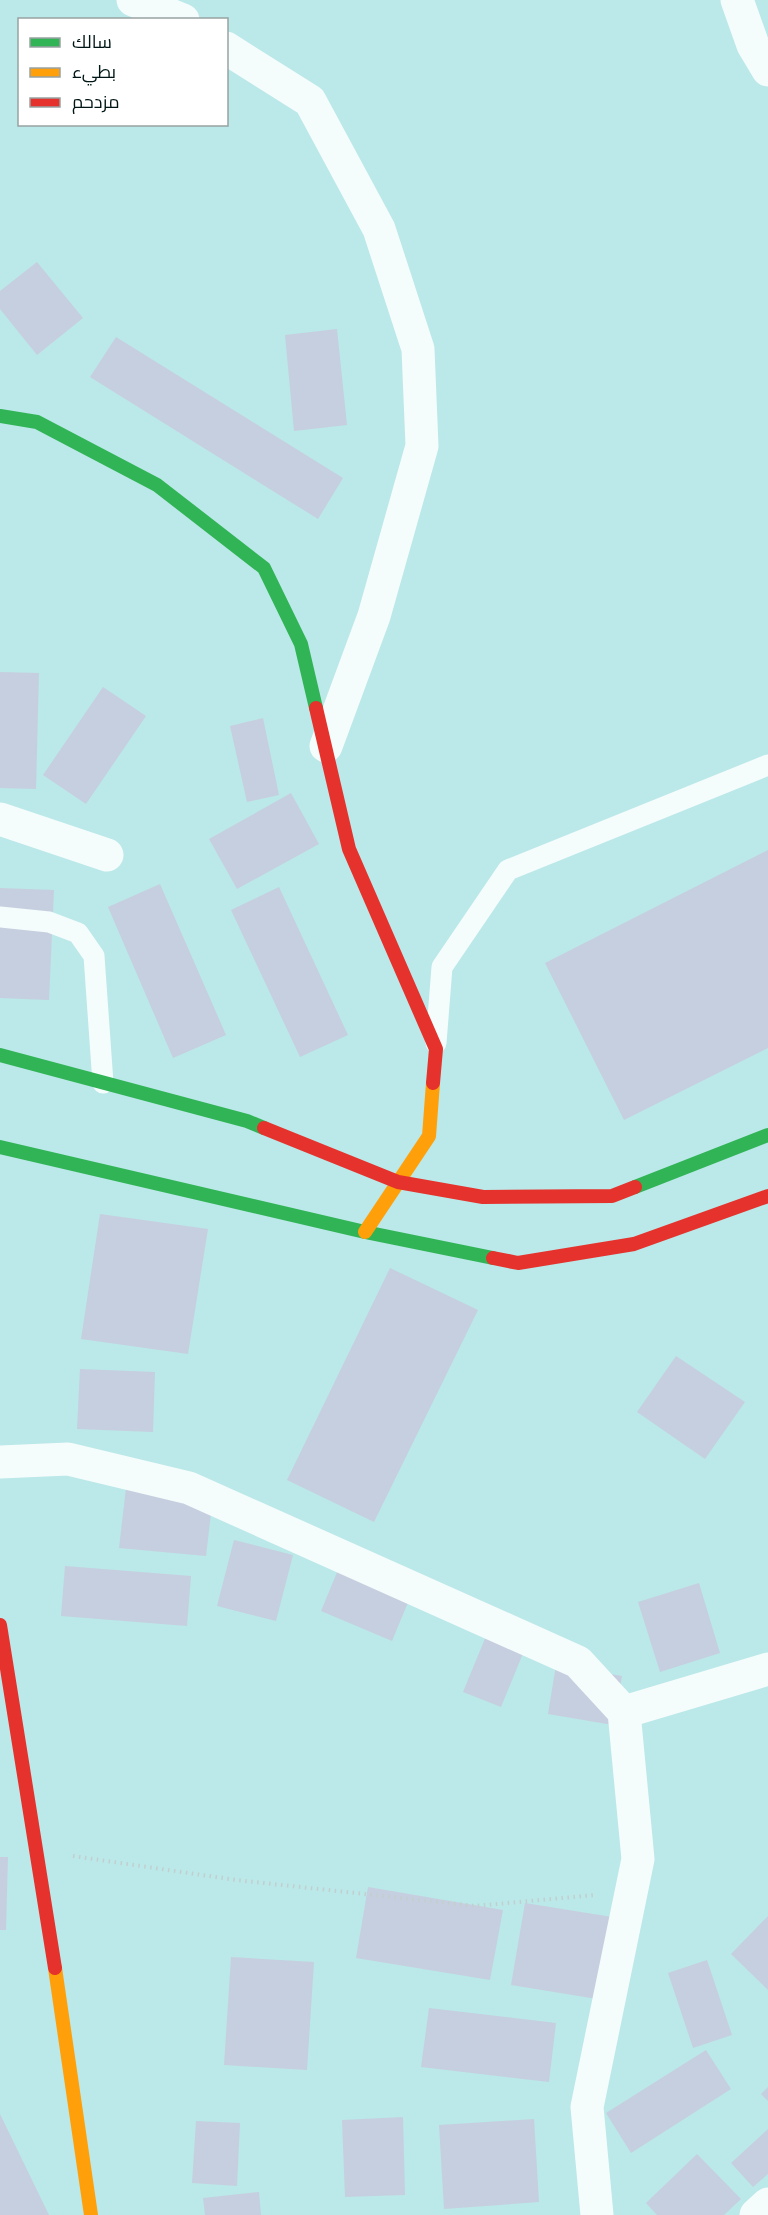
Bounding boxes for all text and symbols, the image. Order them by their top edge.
legend [18,18,228,126]
text: سالك [72,31,112,53]
text: بطيء [72,61,116,86]
text: مزدحم [72,91,120,114]

